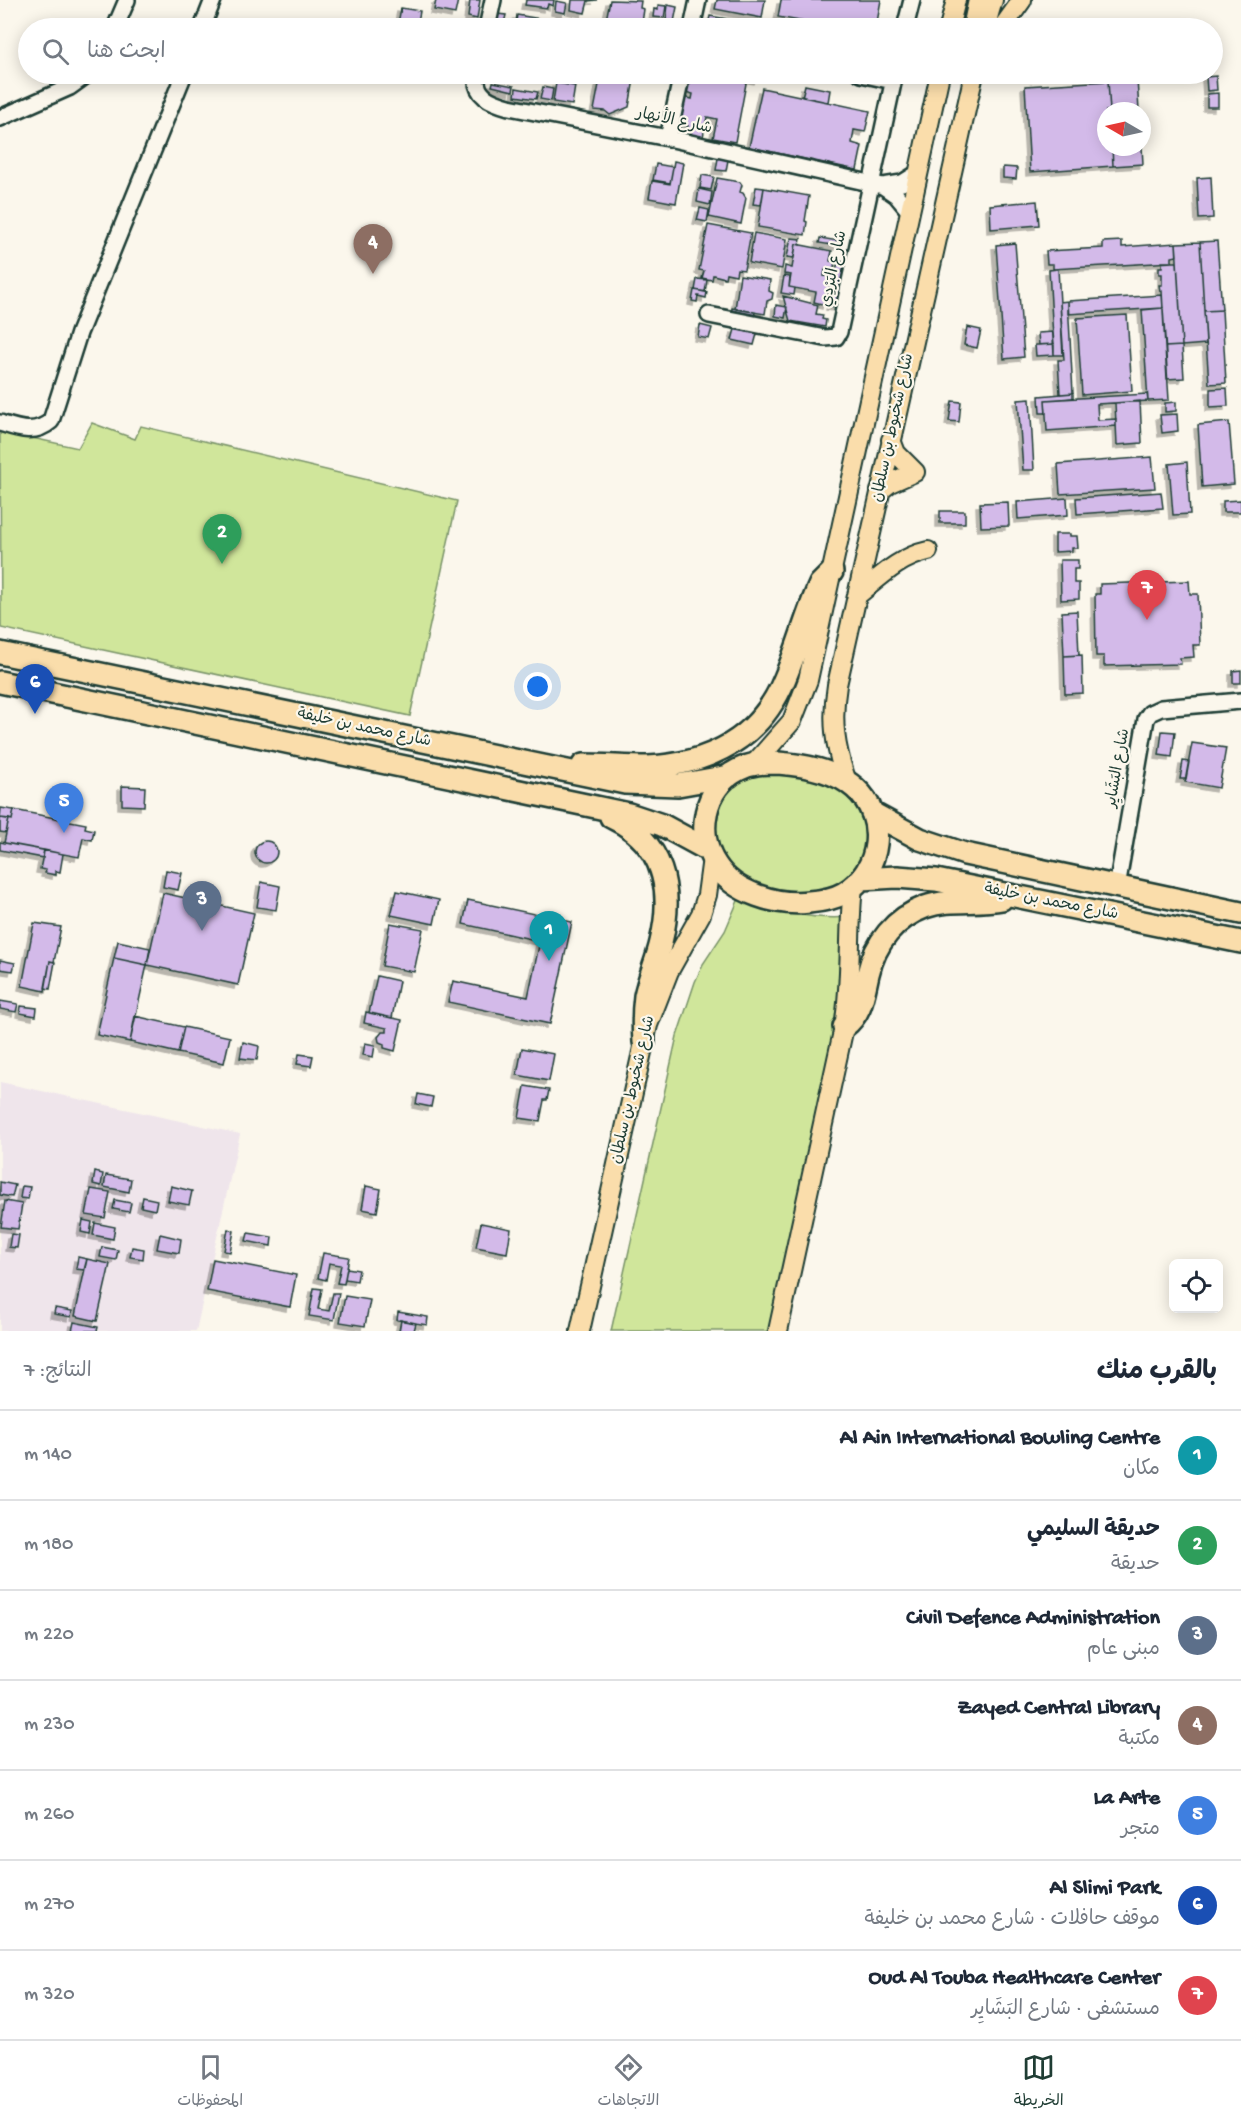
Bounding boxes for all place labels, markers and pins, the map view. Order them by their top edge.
pin: 4 [354,224,392,274]
pin: 2 [202,514,242,564]
pin: 7 [1128,570,1166,620]
pin: 6 [15,664,54,714]
pin: 5 [44,784,84,833]
pin: 3 [182,882,222,931]
pin: 1 [530,912,568,961]

